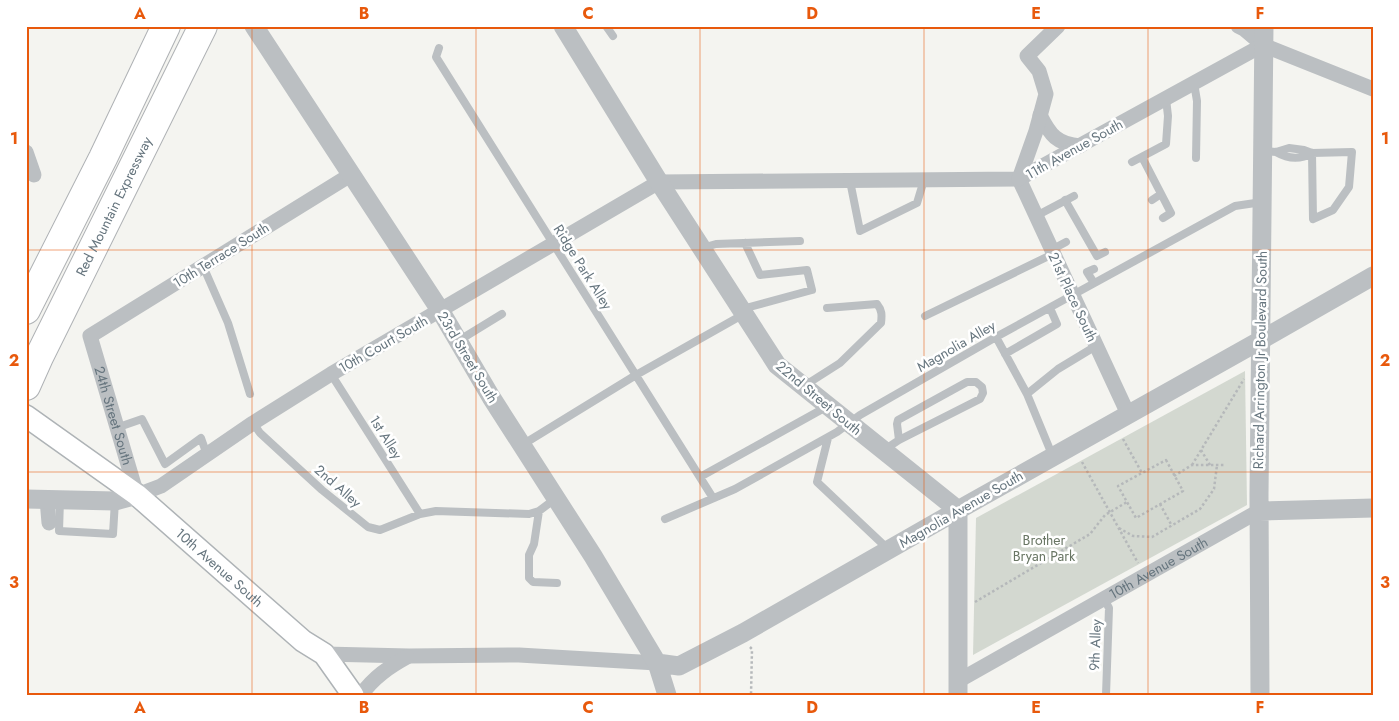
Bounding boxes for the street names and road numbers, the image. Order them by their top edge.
street label: 11th Avenue South [1022,114,1126,184]
street label: Red Mountain Expressway [71,132,157,279]
street label: 10th Terrace South [169,217,273,293]
street label: Ridge Park Alley [549,221,618,314]
street label: 21st Place South [1044,249,1102,345]
street label: Richard Arrington Jr Boulevard South [1248,251,1272,469]
street label: 23rd Street South [433,307,503,407]
street label: 10th Court South [335,310,431,378]
street label: Magnolia Alley [913,315,1000,377]
street label: 22nd Street South [772,356,866,440]
street label: 24th Street South [89,364,138,467]
street label: 1st Alley [365,411,408,464]
street label: 2nd Alley [310,460,366,513]
street label: Magnolia Avenue South [895,465,1027,553]
street label: 10th Avenue South [171,523,268,612]
street label: 10th Avenue South [1105,532,1211,604]
street label: 9th Alley [1084,618,1106,671]

